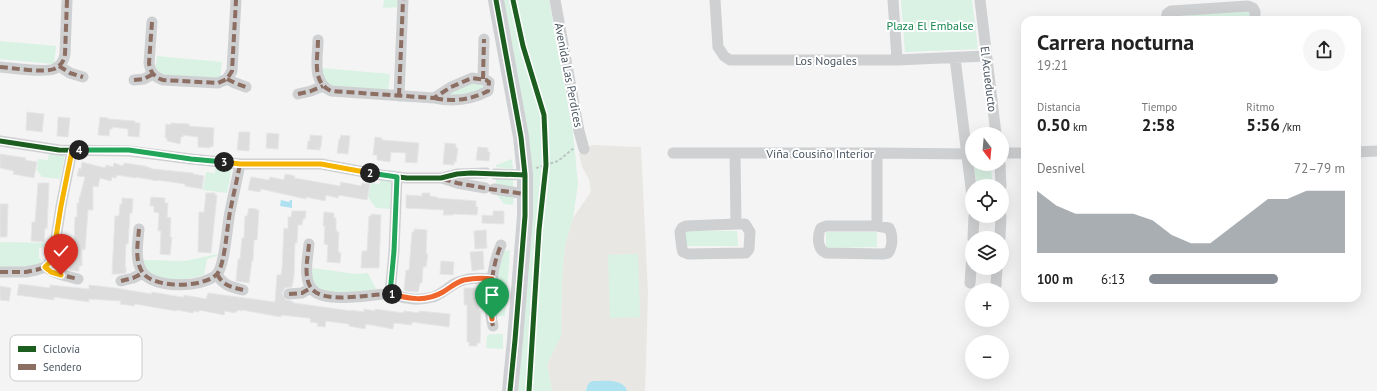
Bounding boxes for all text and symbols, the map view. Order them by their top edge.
park label: Plaza El Embalse [886,18,974,33]
street label: Avenida Las Perdices [551,21,587,129]
text: Carrera nocturna [1037,28,1194,56]
button: share [1303,29,1345,71]
street label: El Acueducto [978,45,1000,113]
street label: Los Nogales [795,53,857,68]
text: 19:21 [1037,57,1068,74]
text: Distancia [1037,100,1080,114]
text: Tiempo [1142,100,1177,114]
text: Ritmo [1246,100,1274,114]
text: 0.50 [1037,114,1070,136]
text: 2:58 [1142,114,1175,136]
text: 5:56 [1246,114,1280,136]
text: km [1070,120,1087,134]
text: /km [1280,120,1301,134]
north arrow [965,127,1009,171]
map controls [965,127,1009,379]
pin: 4 [69,140,89,160]
text: 4 [76,143,82,157]
street label: Viña Cousiño Interior [765,146,874,161]
pin: 3 [214,152,234,172]
text: 3 [221,155,227,169]
text: Desnivel [1037,160,1085,177]
text: 72–79 m [1294,160,1345,177]
pin: 2 [360,163,380,183]
text: 2 [367,166,373,180]
button: locate [965,179,1009,223]
button: layers [965,231,1009,275]
pin [44,234,78,275]
icon: check [50,240,72,262]
text: 100 m [1037,271,1073,288]
text: 6:13 [1101,271,1125,288]
pin [475,278,509,319]
button: + [965,283,1009,327]
pin: 1 [382,284,402,304]
icon: arrive [481,284,503,306]
text: 1 [389,287,395,301]
legend [10,335,142,381]
button: − [965,335,1009,379]
text: Ciclovía [43,342,80,356]
text: Sendero [43,360,82,374]

